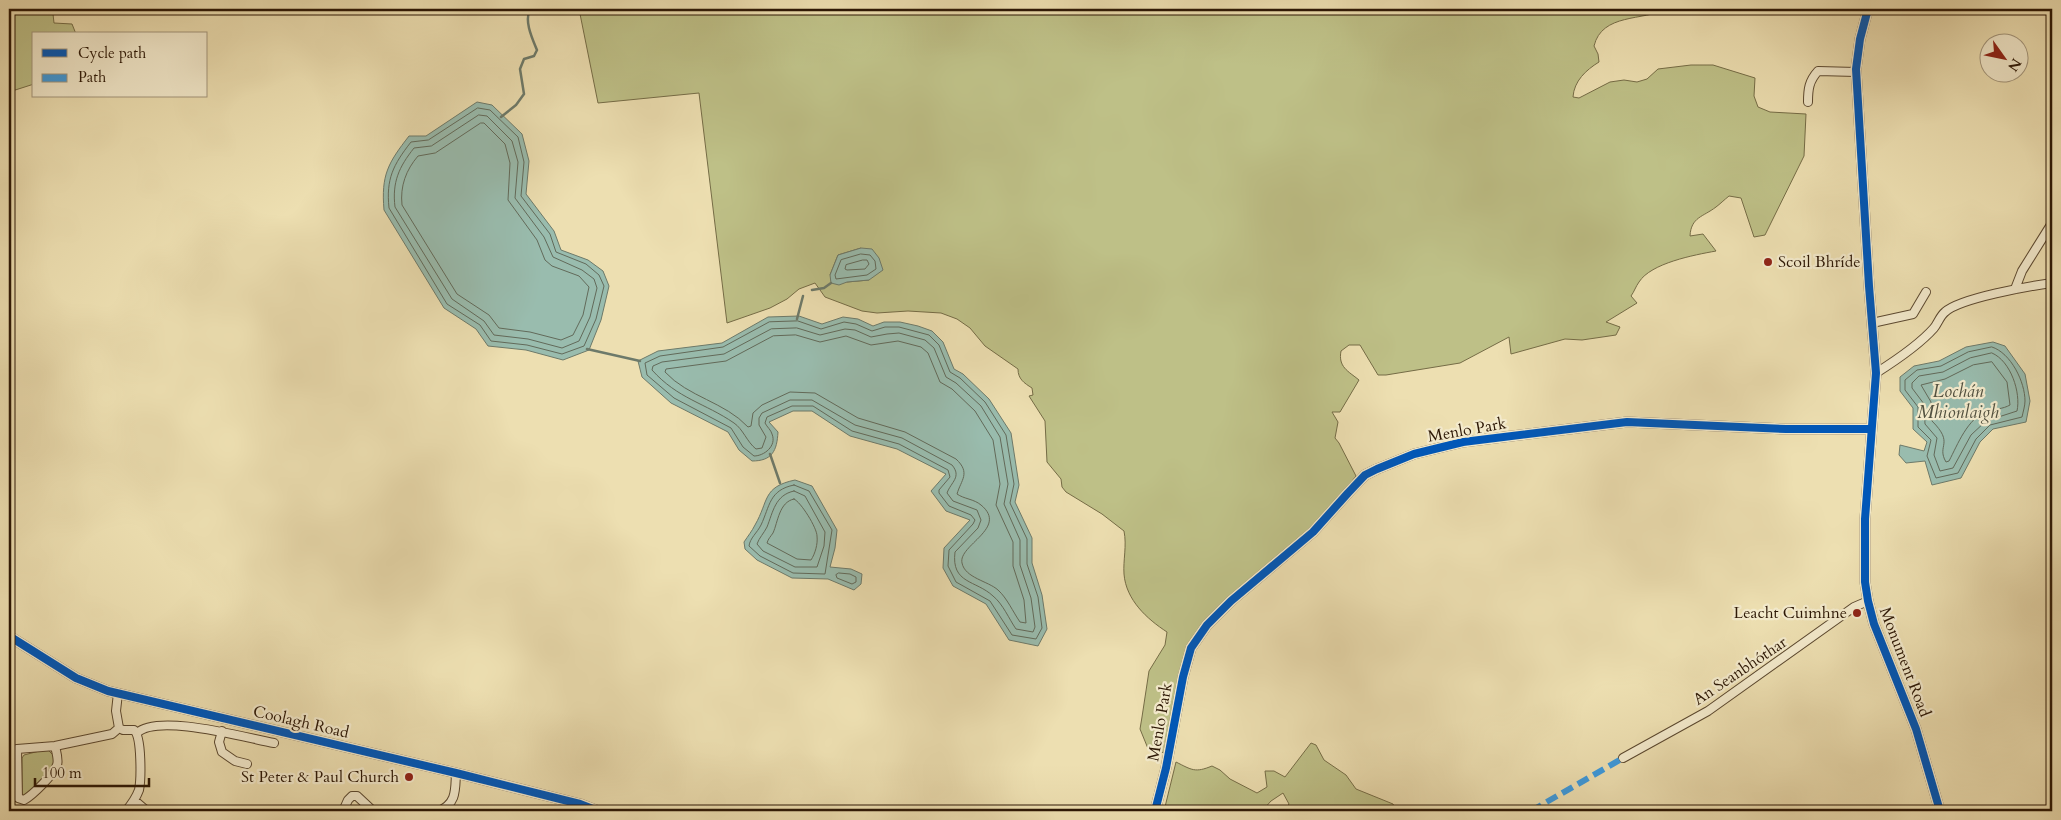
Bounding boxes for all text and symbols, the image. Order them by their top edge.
legend [32,32,208,98]
north arrow [1978,32,2028,82]
text: Cycle path [78,43,147,63]
text: N [2003,55,2026,75]
text: Path [78,67,107,87]
place label: Scoil Bhríde [1778,251,1861,273]
marker: Scoil Bhríde [1762,256,1774,268]
water label: Lochán Mhionlaigh [1917,379,1999,425]
street label: Menlo Park [1426,412,1508,448]
place label: Leacht Cuimhne [1734,602,1847,624]
street label: Monument Road [1874,604,1936,721]
marker: Leacht Cuimhne [1851,607,1863,619]
street label: An Seanbhóthar [1689,631,1791,711]
street label: Menlo Park [1142,681,1178,763]
street label: Coolagh Road [251,700,352,744]
scale bar [35,755,149,787]
text: 100 m [42,763,82,783]
place label: St Peter & Paul Church [241,766,399,788]
marker: St Peter & Paul Church [403,771,415,783]

